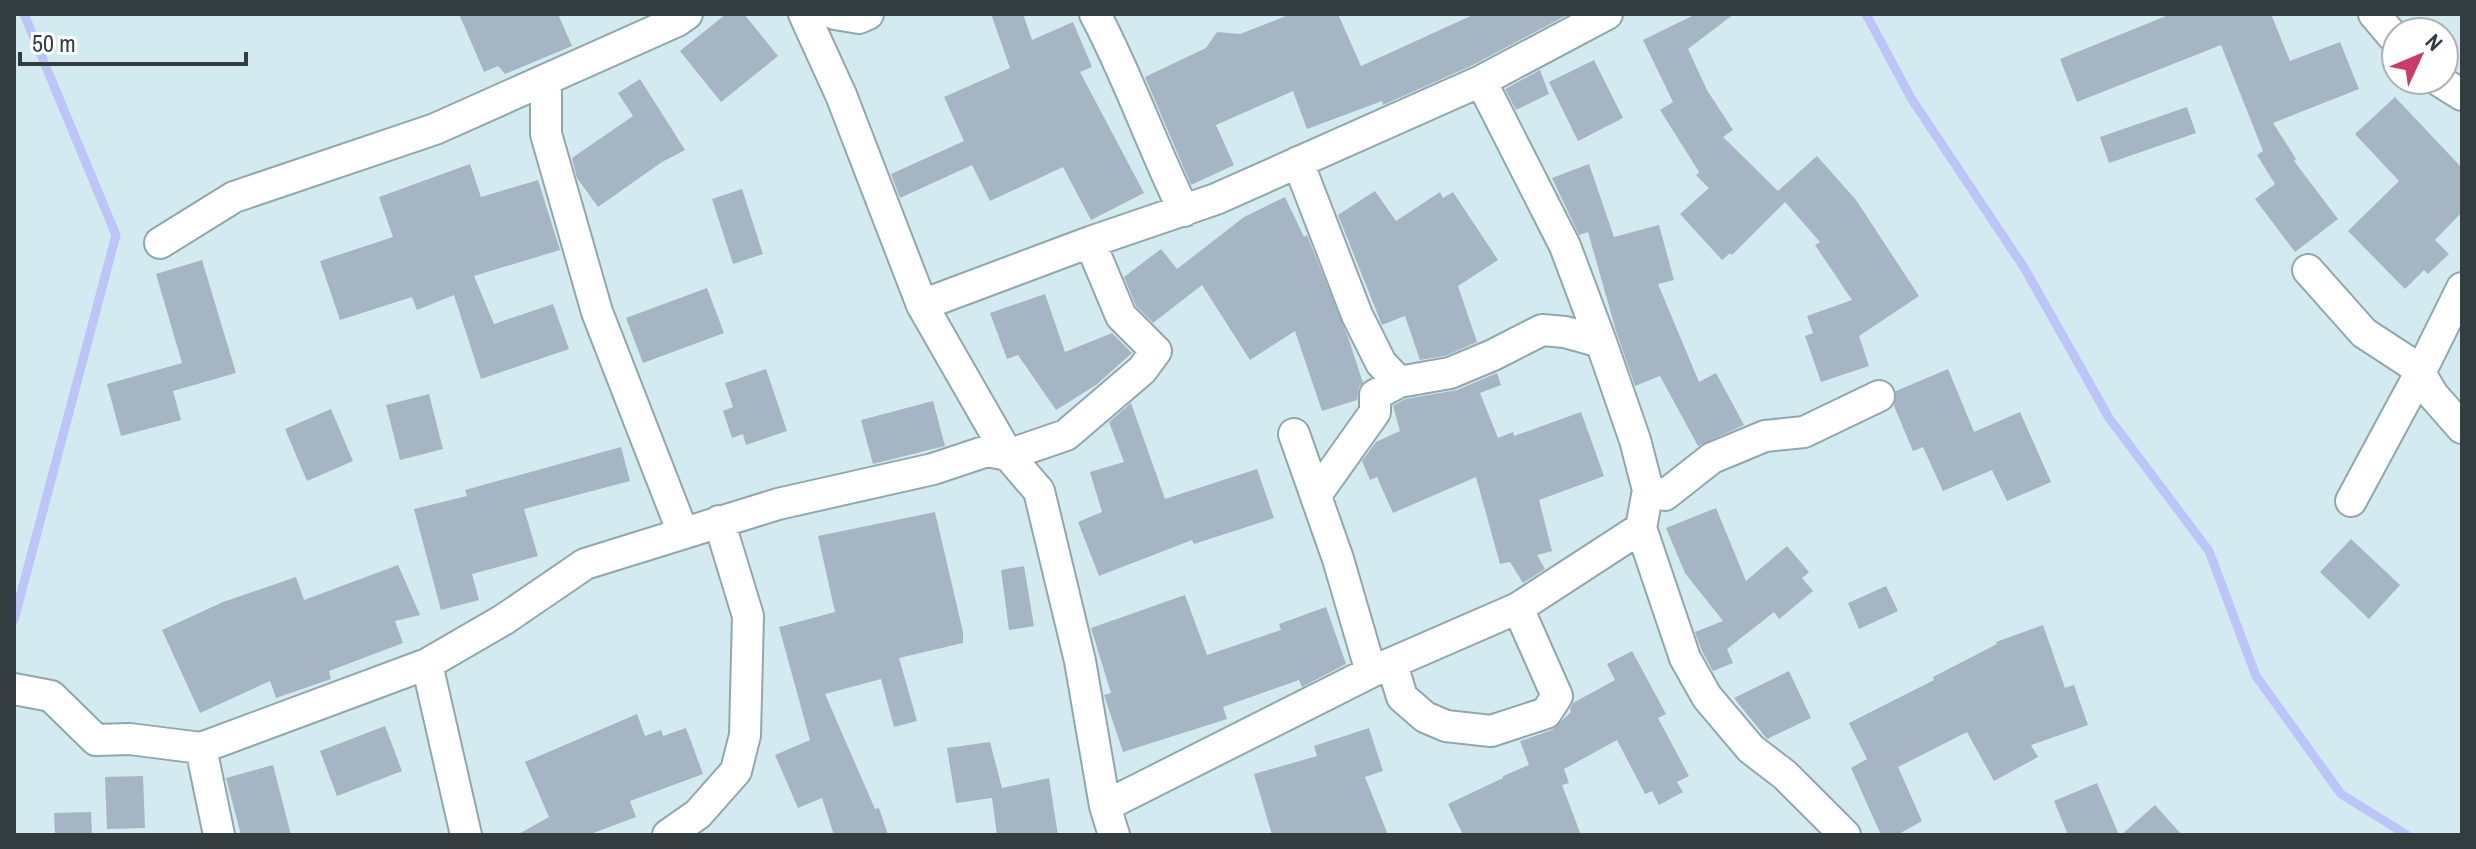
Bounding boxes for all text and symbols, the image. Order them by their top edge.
scale bar [20,16,246,66]
north arrow [2380,16,2460,96]
text: 50 m [32,27,76,59]
text: N [2419,27,2450,57]

